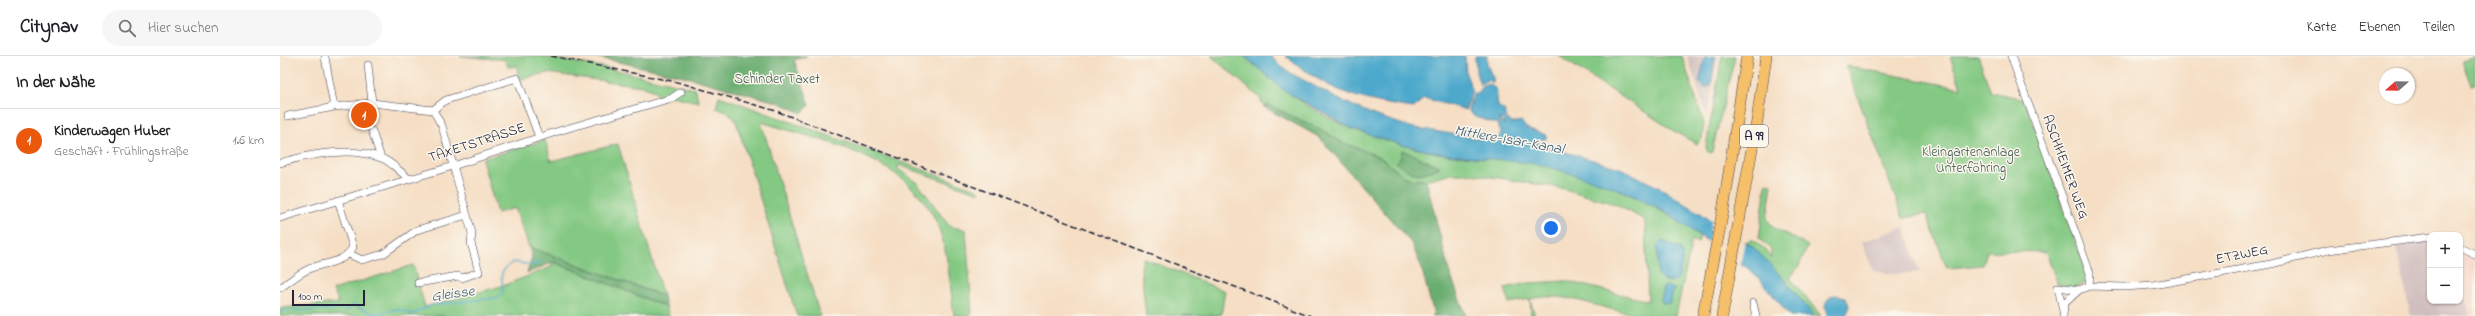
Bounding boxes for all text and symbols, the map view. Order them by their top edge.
search box [102,10,382,46]
text: Citynav [20,14,78,41]
icon: search [116,17,138,39]
text: Hier suchen [148,17,218,39]
text: Karte [2307,17,2336,38]
text: Ebenen [2358,17,2401,38]
text: Teilen [2423,17,2455,38]
north arrow [2379,68,2415,104]
park label: Schinder Taxet [734,69,820,90]
text: In der Nähe [16,70,95,95]
pin: 1 [351,100,377,130]
street label: ASCHHEIMER WEG [2036,112,2094,222]
street label: TAXETSTRASSE [426,117,528,169]
text: Kinderwagen Huber [54,120,170,142]
water label: Mittlere-Isar-Kanal [1452,120,1568,161]
road number: A 99 [1740,125,1768,147]
text: 1 [27,131,31,150]
text: 1.6 km [232,131,264,150]
text: Geschäft · Frühlingstraße [54,142,189,161]
park label: Kleingartenanlage Unterföhring [1922,142,2021,180]
your location [1541,218,1561,238]
map controls [2427,232,2463,304]
button: + [2427,232,2463,268]
street label: ETZWEG [2214,240,2270,270]
button: − [2427,268,2463,304]
water label: Gleisse [430,280,477,308]
scale bar [292,288,365,307]
text: 100 m [298,289,322,305]

